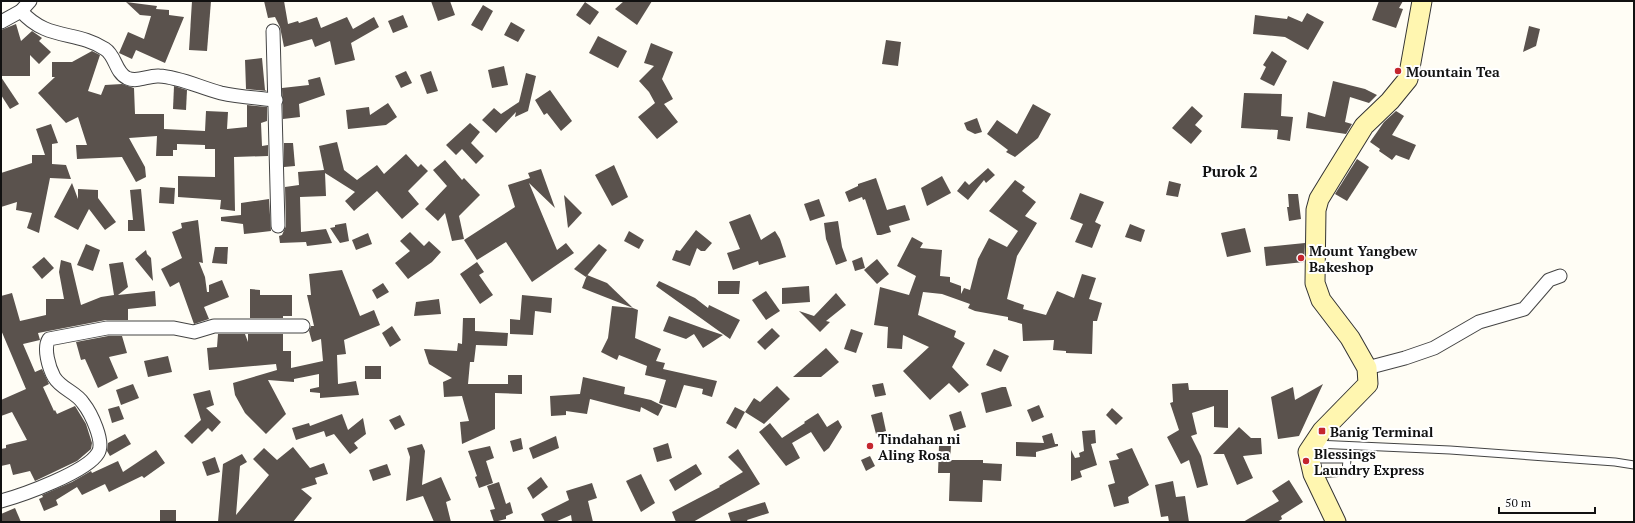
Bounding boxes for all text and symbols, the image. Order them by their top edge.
place label: Mountain Tea [1406,62,1500,81]
marker: Mountain Tea [1393,66,1403,76]
district label: Purok 2 [1202,161,1258,181]
place label: Mount Yangbew Bakeshop [1309,241,1418,276]
marker: Mount Yangbew Bakeshop [1296,253,1306,263]
place label: Banig Terminal [1330,422,1434,441]
marker: Banig Terminal [1317,426,1327,436]
place label: Tindahan ni Aling Rosa [878,429,961,464]
marker: Tindahan ni Aling Rosa [865,441,875,451]
place label: Blessings Laundry Express [1314,444,1424,479]
marker: Blessings Laundry Express [1301,456,1311,466]
scale bar [1499,489,1595,515]
text: 50 m [1505,495,1532,510]

